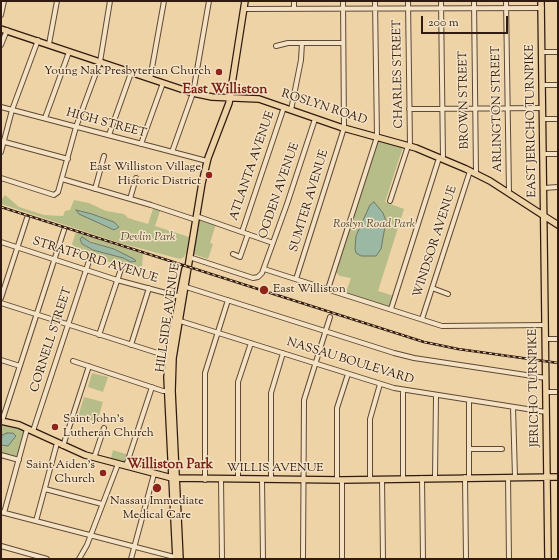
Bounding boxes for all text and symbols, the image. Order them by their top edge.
scale bar [423,8,510,34]
text: 200 m [428,14,459,32]
street label: CHARLES STREET [391,19,407,129]
street label: EAST JERICHO TURNPIKE [523,44,541,198]
street label: ARLINGTON STREET [490,46,506,172]
street label: BROWN STREET [457,51,473,149]
place label: Young Nak Presbyterian Church [44,65,211,79]
marker: Young Nak Presbyterian Church [214,67,224,77]
district label: East Williston [183,83,267,99]
street label: ROSLYN ROAD [279,87,369,129]
street label: HIGH STREET [64,106,148,142]
street label: ATLANTA AVENUE [227,109,279,223]
street label: OGDEN AVENUE [257,141,303,241]
street label: SUMTER AVENUE [288,148,332,254]
place label: East Williston Village Historic District [90,161,201,189]
marker: East Williston Village Historic District [204,170,214,180]
street label: WINDSOR AVENUE [411,184,461,300]
park label: Roslyn Road Park [333,218,415,232]
park label: Devlin Park [121,231,175,245]
street label: STRATFORD AVENUE [31,235,159,287]
street label: HILLSIDE AVENUE [154,263,184,373]
place label: East Williston [273,283,346,297]
marker: East Williston [258,284,270,296]
street label: CORNELL STREET [28,286,76,394]
street label: JERICHO TURNPIKE [527,329,543,447]
street label: NASSAU BOULEVARD [285,336,415,388]
place label: Saint John's Lutheran Church [63,413,154,441]
marker: Saint John's Lutheran Church [50,422,60,432]
district label: Williston Park [127,458,213,474]
place label: Saint Aiden's Church [26,459,95,487]
street label: WILLIS AVENUE [227,462,323,476]
marker: Saint Aiden's Church [98,468,108,478]
marker: Nassau Immediate Medical Care [151,482,163,494]
place label: Nassau Immediate Medical Care [110,495,204,523]

